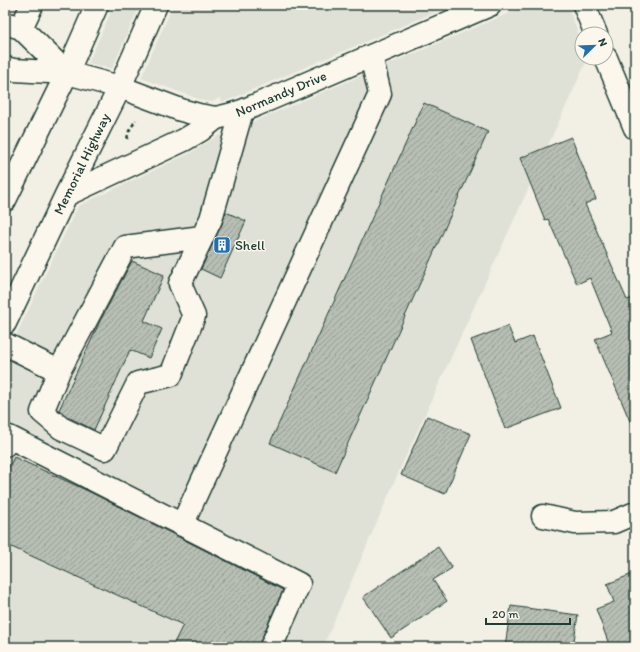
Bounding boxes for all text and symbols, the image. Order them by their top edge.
north arrow [574,26,614,66]
text: N [595,36,610,48]
street label: Normandy Drive [233,67,329,121]
street label: Memorial Highway [50,110,114,218]
building icon: Shell [212,235,232,255]
place label: Shell [235,237,265,254]
scale bar [486,600,570,626]
text: 20 m [492,607,519,621]

